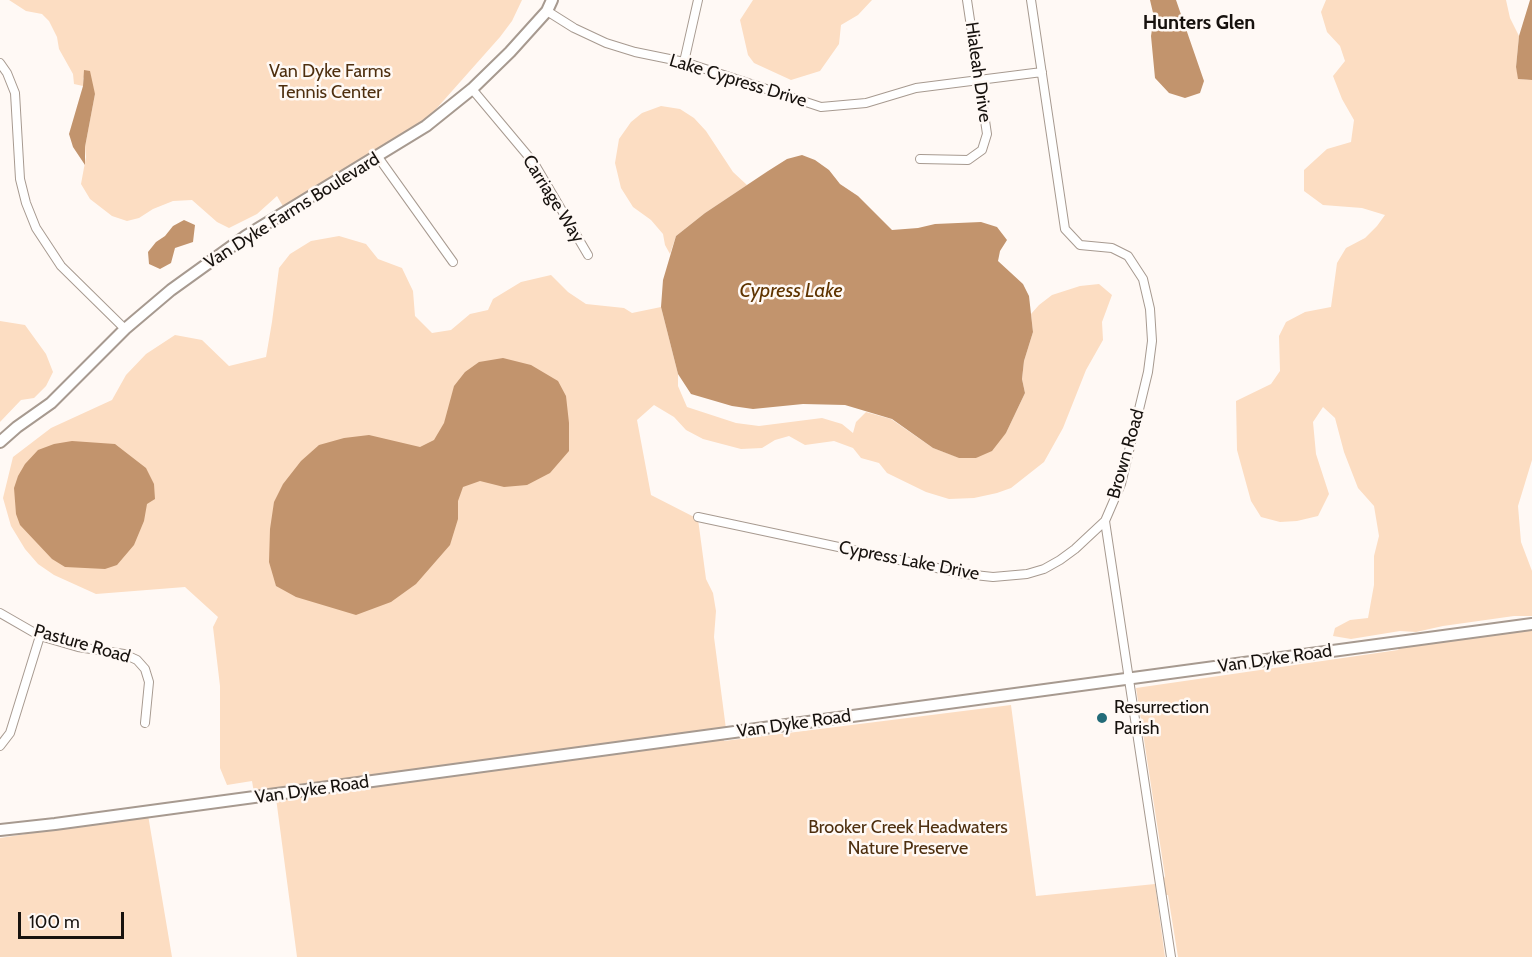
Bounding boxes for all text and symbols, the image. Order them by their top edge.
district label: Hunters Glen [1143,11,1255,35]
street label: Hialeah Drive [960,20,996,124]
street label: Lake Cypress Drive [667,50,809,112]
park label: Van Dyke Farms Tennis Center [269,61,391,104]
street label: Van Dyke Farms Boulevard [200,148,384,274]
street label: Carriage Way [517,151,589,247]
water label: Cypress Lake [739,279,843,303]
street label: Brown Road [1103,407,1149,501]
street label: Cypress Lake Drive [837,537,981,585]
street label: Pasture Road [31,620,133,668]
street label: Van Dyke Road [1216,640,1334,678]
place label: Resurrection Parish [1114,697,1209,740]
street label: Van Dyke Road [735,705,853,743]
marker: Resurrection Parish [1095,711,1109,725]
street label: Van Dyke Road [253,771,371,809]
park label: Brooker Creek Headwaters Nature Preserve [808,817,1008,860]
scale bar [21,900,128,938]
text: 100 m [29,911,80,933]

